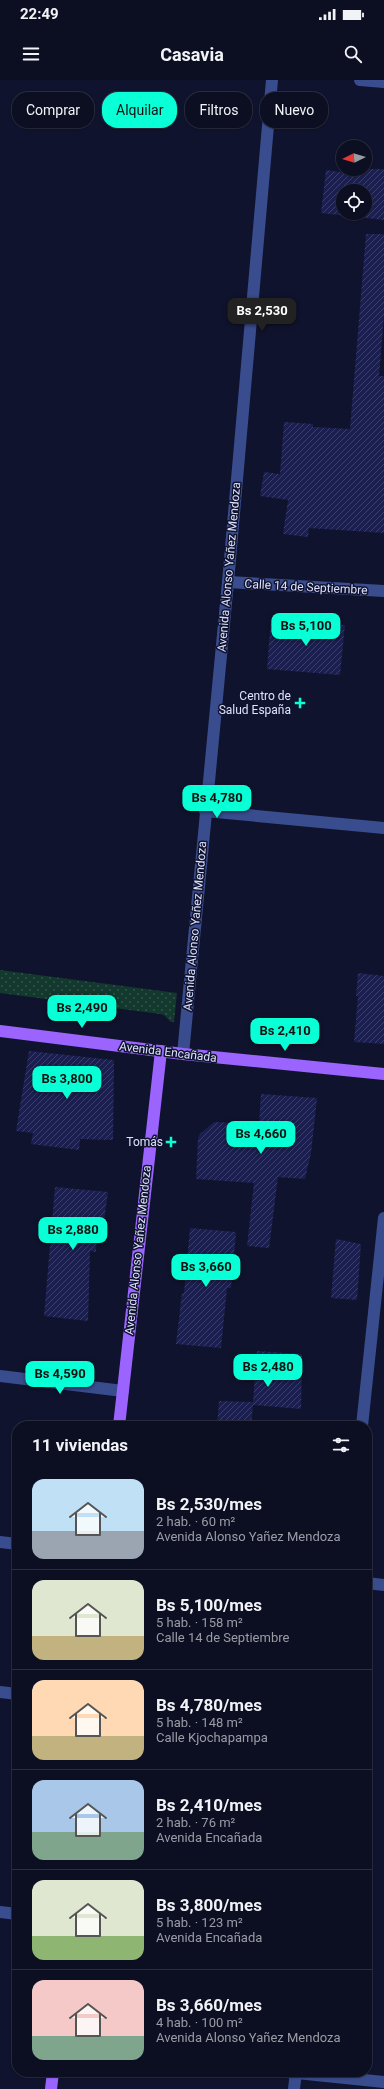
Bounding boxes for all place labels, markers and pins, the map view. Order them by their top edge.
pin: Bs 2,530 [221,298,303,332]
pin: Bs 5,100 [265,613,347,647]
place label: Centro de Salud España [219,689,291,717]
marker: Centro de Salud España [294,697,306,709]
pin: Bs 4,780 [176,785,258,819]
pin: Bs 2,490 [41,995,123,1029]
pin: Bs 2,410 [244,1018,326,1052]
pin: Bs 3,800 [26,1066,108,1100]
pin: Bs 4,660 [220,1121,302,1155]
place label: Tomás [126,1135,163,1149]
marker: Tomás [166,1137,176,1147]
pin: Bs 2,880 [32,1217,114,1251]
pin: Bs 3,660 [165,1254,247,1288]
pin: Bs 2,480 [227,1354,309,1388]
pin: Bs 4,590 [19,1361,101,1395]

